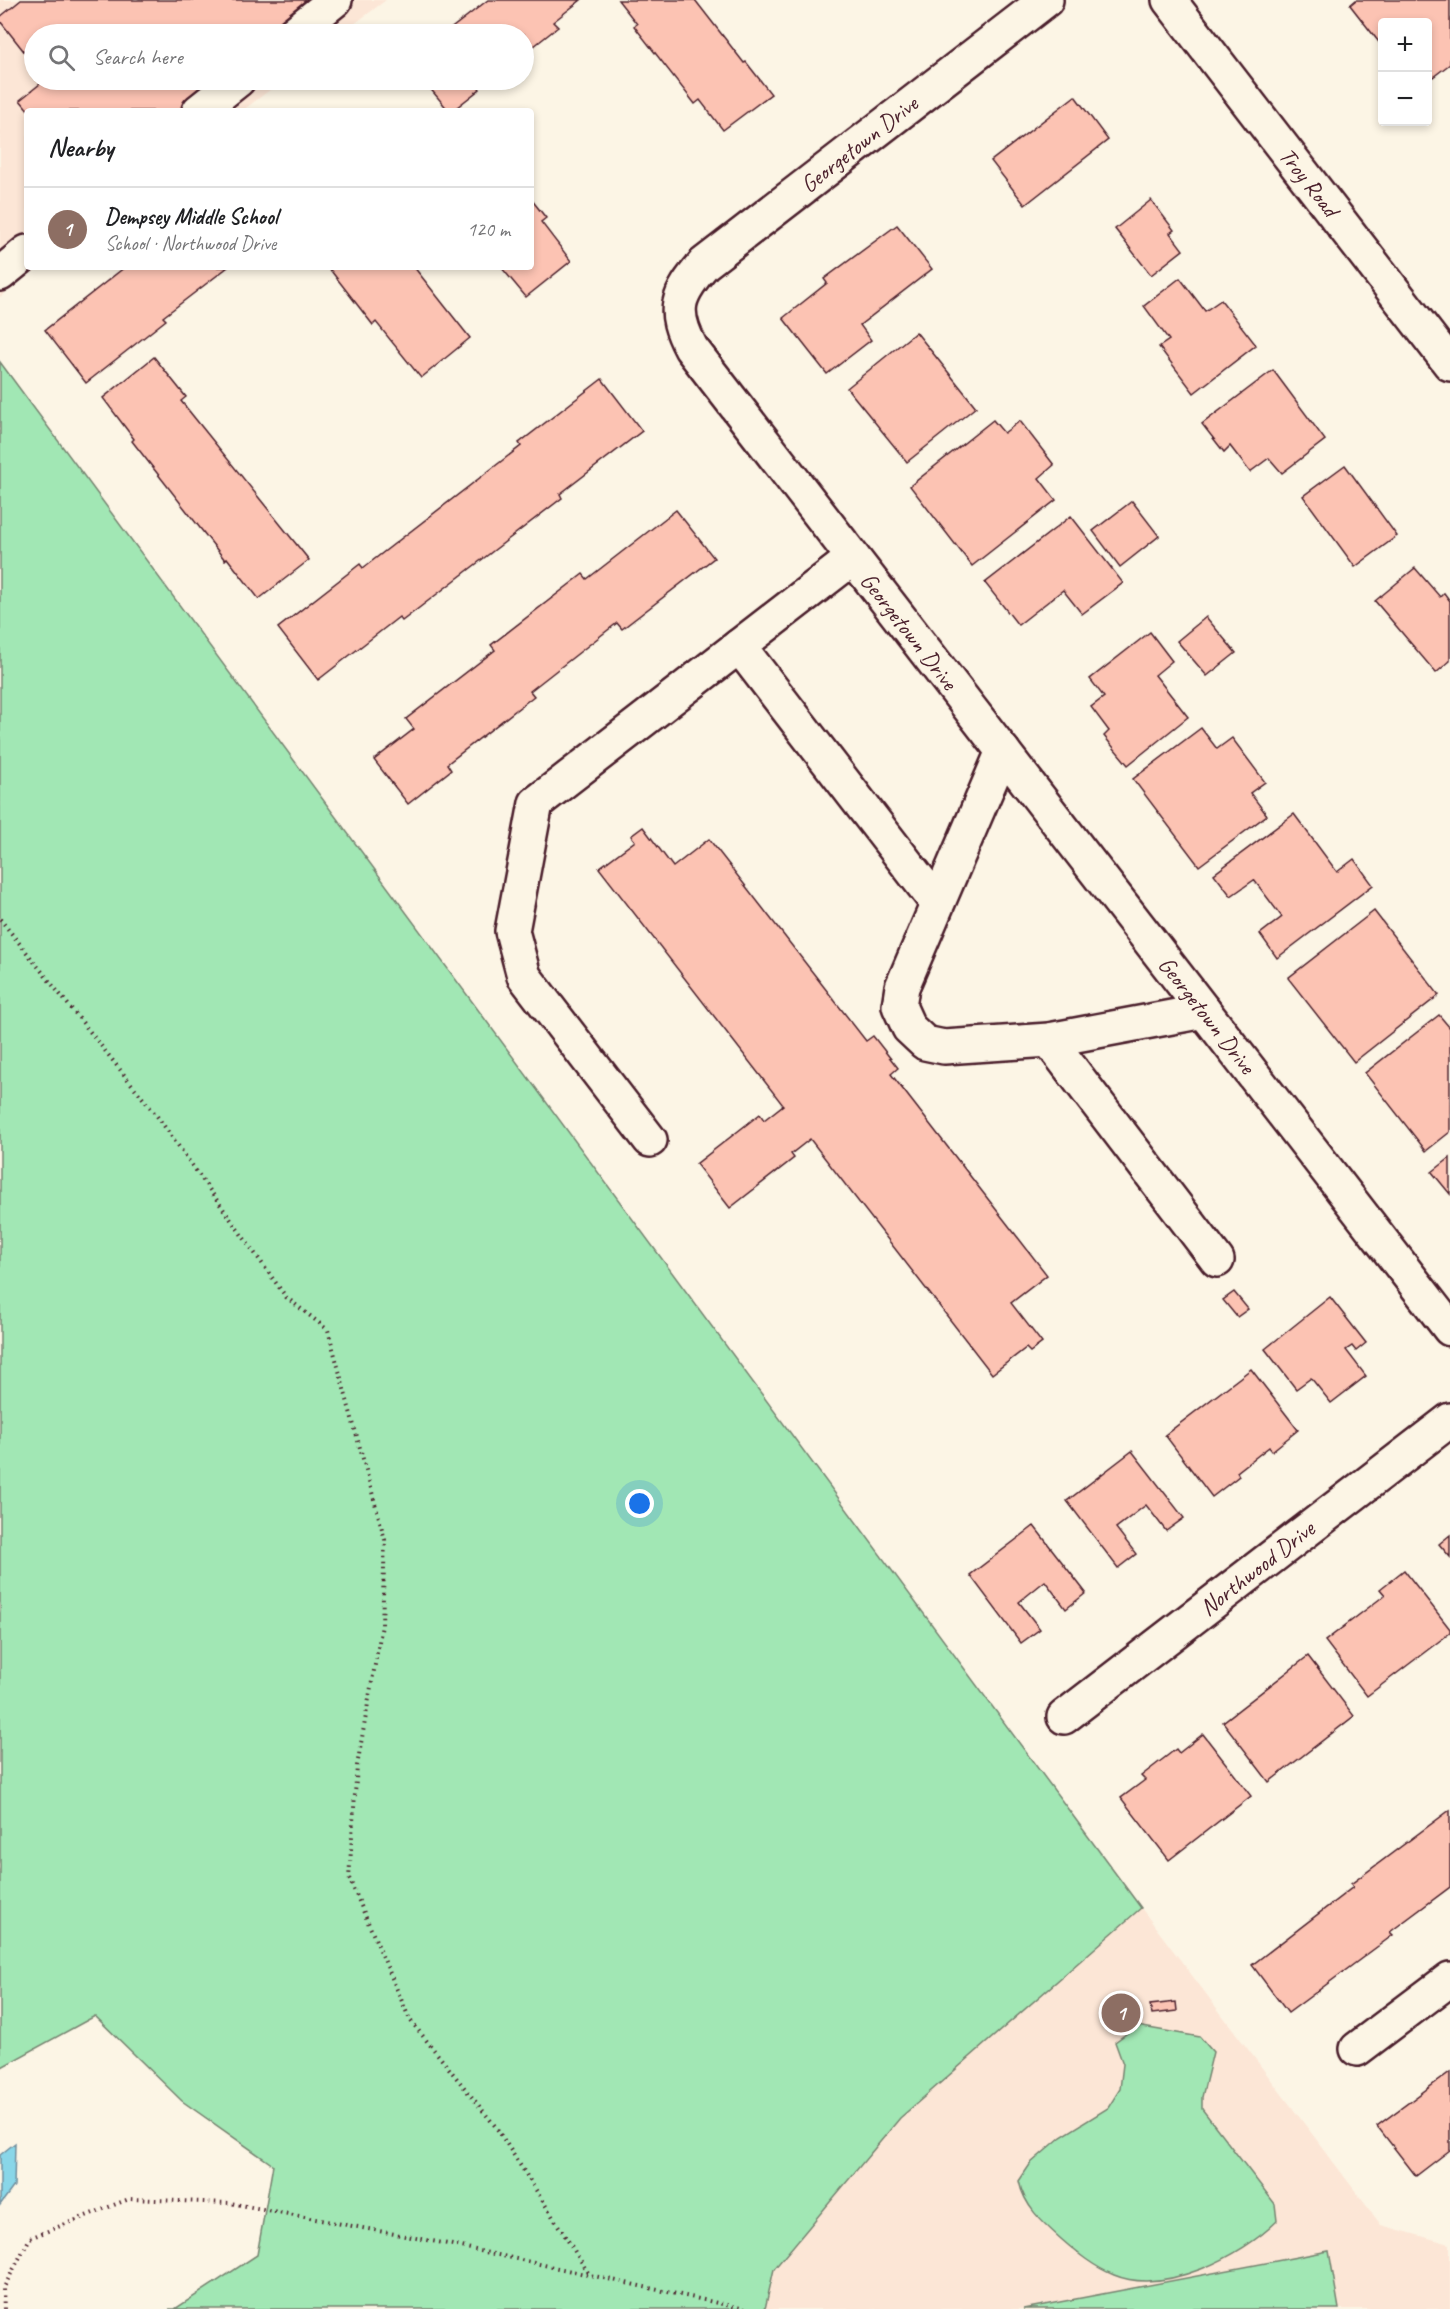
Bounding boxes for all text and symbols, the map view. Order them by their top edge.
map controls [1378,18,1432,126]
button: + [1378,18,1432,72]
search box [24,24,534,90]
icon: search [45,41,78,74]
text: Search here [93,43,183,71]
button: − [1378,72,1432,126]
street label: Georgetown Drive [794,87,925,199]
text: Nearby [48,131,113,164]
street label: Troy Road [1273,141,1348,226]
text: Dempsey Middle School [105,203,278,231]
text: 1 [63,217,72,242]
text: 120 m [467,217,510,242]
text: School · Northwood Drive [105,231,276,256]
street label: Georgetown Drive [854,566,966,697]
street label: Georgetown Drive [1152,950,1264,1081]
your location [625,1489,654,1518]
street label: Northwood Drive [1193,1512,1322,1622]
pin: 1 [1102,1990,1140,2036]

